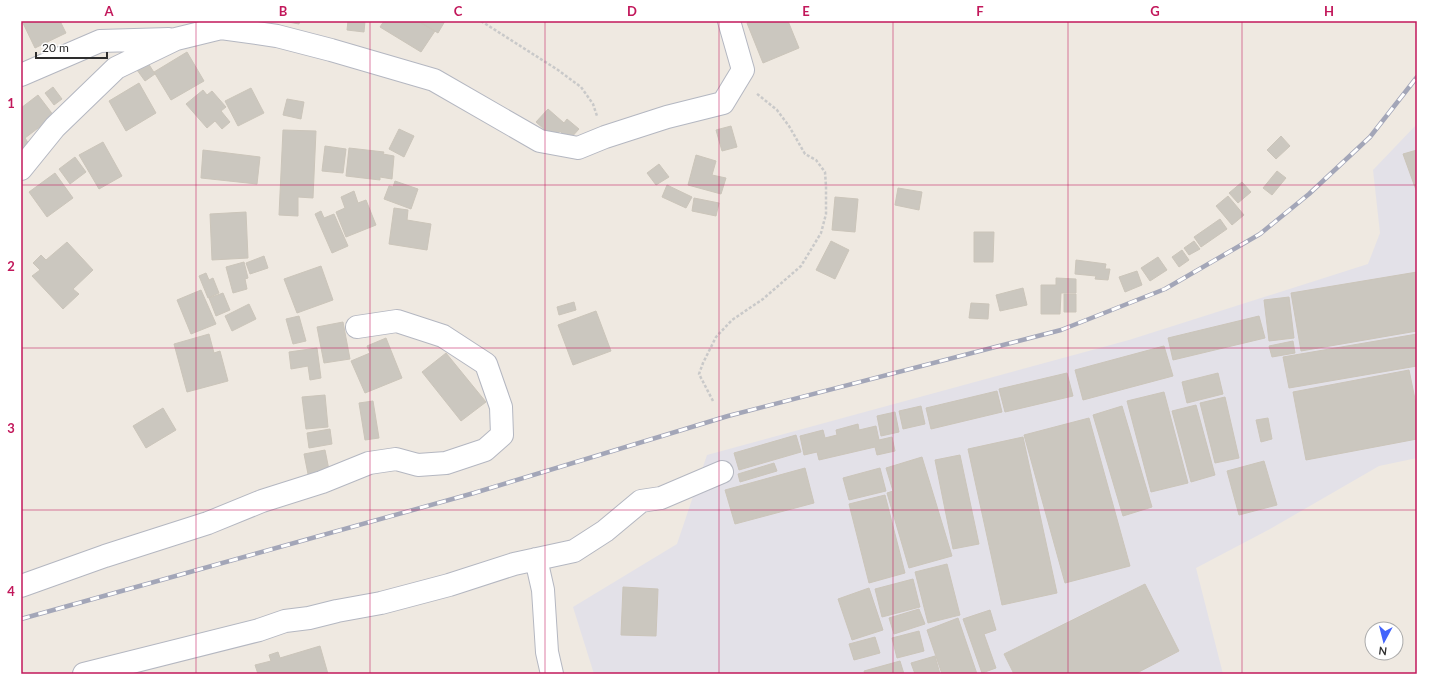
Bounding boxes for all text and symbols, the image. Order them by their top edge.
text: A [103,3,114,19]
text: B [279,3,288,19]
text: C [454,3,463,19]
text: D [627,3,637,19]
text: E [802,3,810,19]
text: F [976,3,984,19]
text: G [1150,3,1160,19]
text: H [1324,3,1334,19]
scale bar [36,34,107,60]
text: 20 m [42,40,69,55]
text: 1 [7,95,15,111]
text: 2 [7,258,15,274]
text: 3 [7,420,15,436]
text: 4 [7,583,15,599]
north arrow [1364,621,1404,661]
text: N [1378,644,1388,658]

